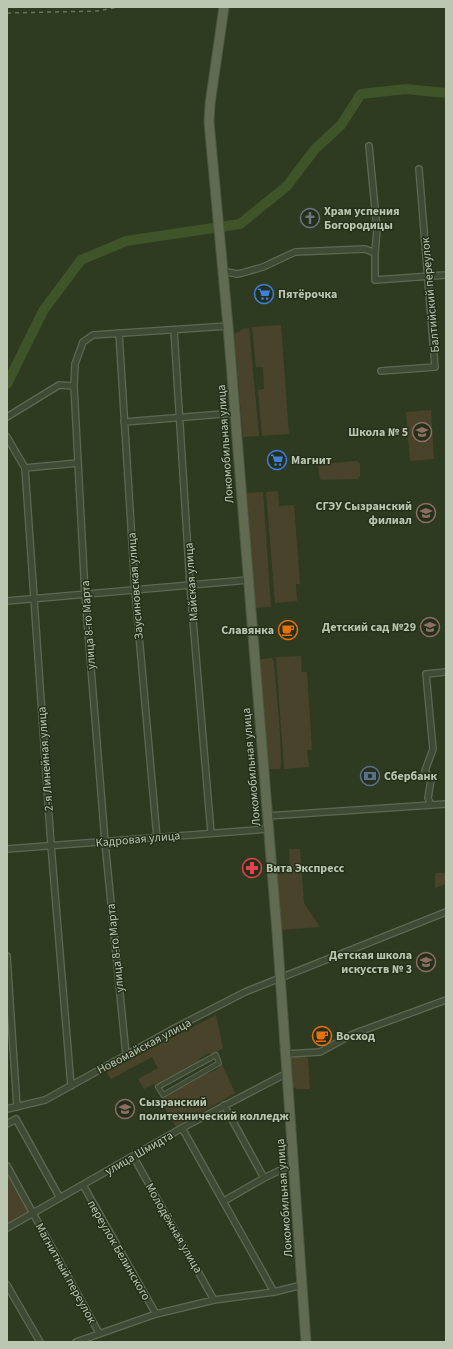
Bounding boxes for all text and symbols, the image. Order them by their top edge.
place label: Храм успения Богородицы [324,203,400,234]
church icon: Храм успения Богородицы [299,207,321,229]
street label: Балтийский переулок [417,237,444,353]
supermarket icon: Пятёрочка [253,283,275,305]
place label: Пятёрочка [278,286,337,303]
street label: Локомобильная улица [213,384,238,504]
school or university icon: Школа № 5 [411,421,433,443]
place label: Школа № 5 [348,424,408,441]
supermarket icon: Магнит [266,449,288,471]
place label: Магнит [291,452,332,469]
place label: СГЭУ Сызранский филиал [315,498,412,529]
school or university icon: СГЭУ Сызранский филиал [415,502,437,524]
street label: Заусиновская улица [123,532,148,640]
street label: Майская улица [180,542,203,622]
street label: улица 8-го Марта [77,580,100,670]
school or university icon: Детский сад №29 [419,616,441,638]
cafe icon: Славянка [277,619,299,641]
place label: Детский сад №29 [322,619,416,636]
place label: Славянка [221,622,274,639]
street label: 2-я Линейная улица [33,706,58,812]
street label: Локомобильная улица [238,707,265,827]
bank icon: Сбербанк [359,765,381,787]
place label: Сбербанк [384,768,437,785]
street label: Кадровая улица [95,827,181,852]
pharmacy icon: Вита Экспресс [241,857,263,879]
place label: Вита Экспресс [266,860,345,877]
street label: улица 8-го Марта [102,903,129,993]
place label: Детская школа искусств № 3 [329,947,412,978]
school or university icon: Детская школа искусств № 3 [415,951,437,973]
street label: Новомайская улица [94,1014,194,1079]
cafe icon: Восход [311,1025,333,1047]
place label: Восход [336,1028,375,1045]
place label: Сызранский политехнический колледж [139,1094,290,1125]
school or university icon: Сызранский политехнический колледж [114,1098,136,1120]
street label: улица Шмидта [102,1127,177,1180]
street label: Локомобильная улица [272,1138,297,1258]
street label: Молодёжная улица [141,1180,206,1276]
street label: переулок Белинского [83,1197,154,1304]
street label: Магнитный переулок [31,1220,100,1327]

